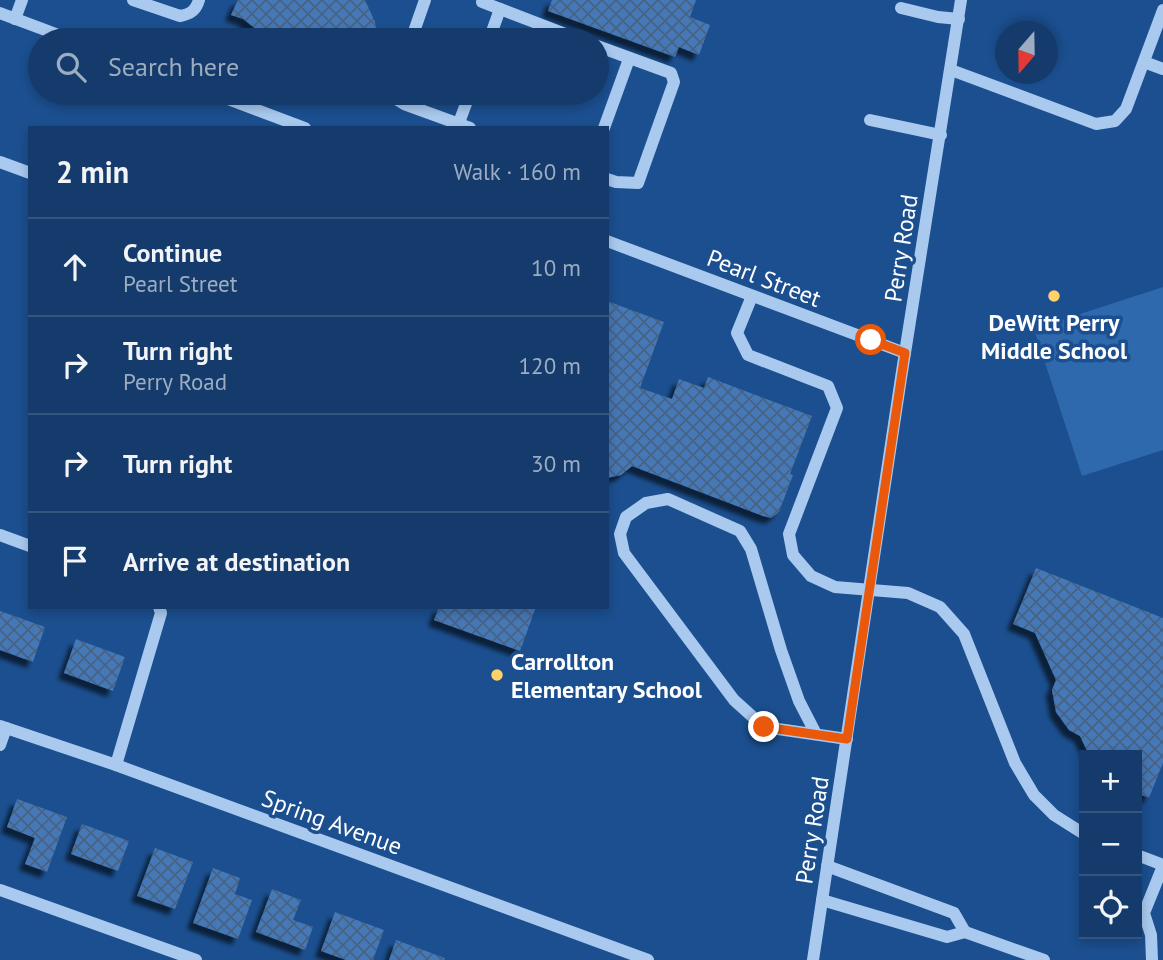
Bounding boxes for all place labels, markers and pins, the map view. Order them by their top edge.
marker: DeWitt Perry Middle School [1046,288,1062,304]
place label: DeWitt Perry Middle School [981,307,1128,366]
place label: Carrollton Elementary School [511,646,703,705]
marker: Carrollton Elementary School [489,667,505,683]

